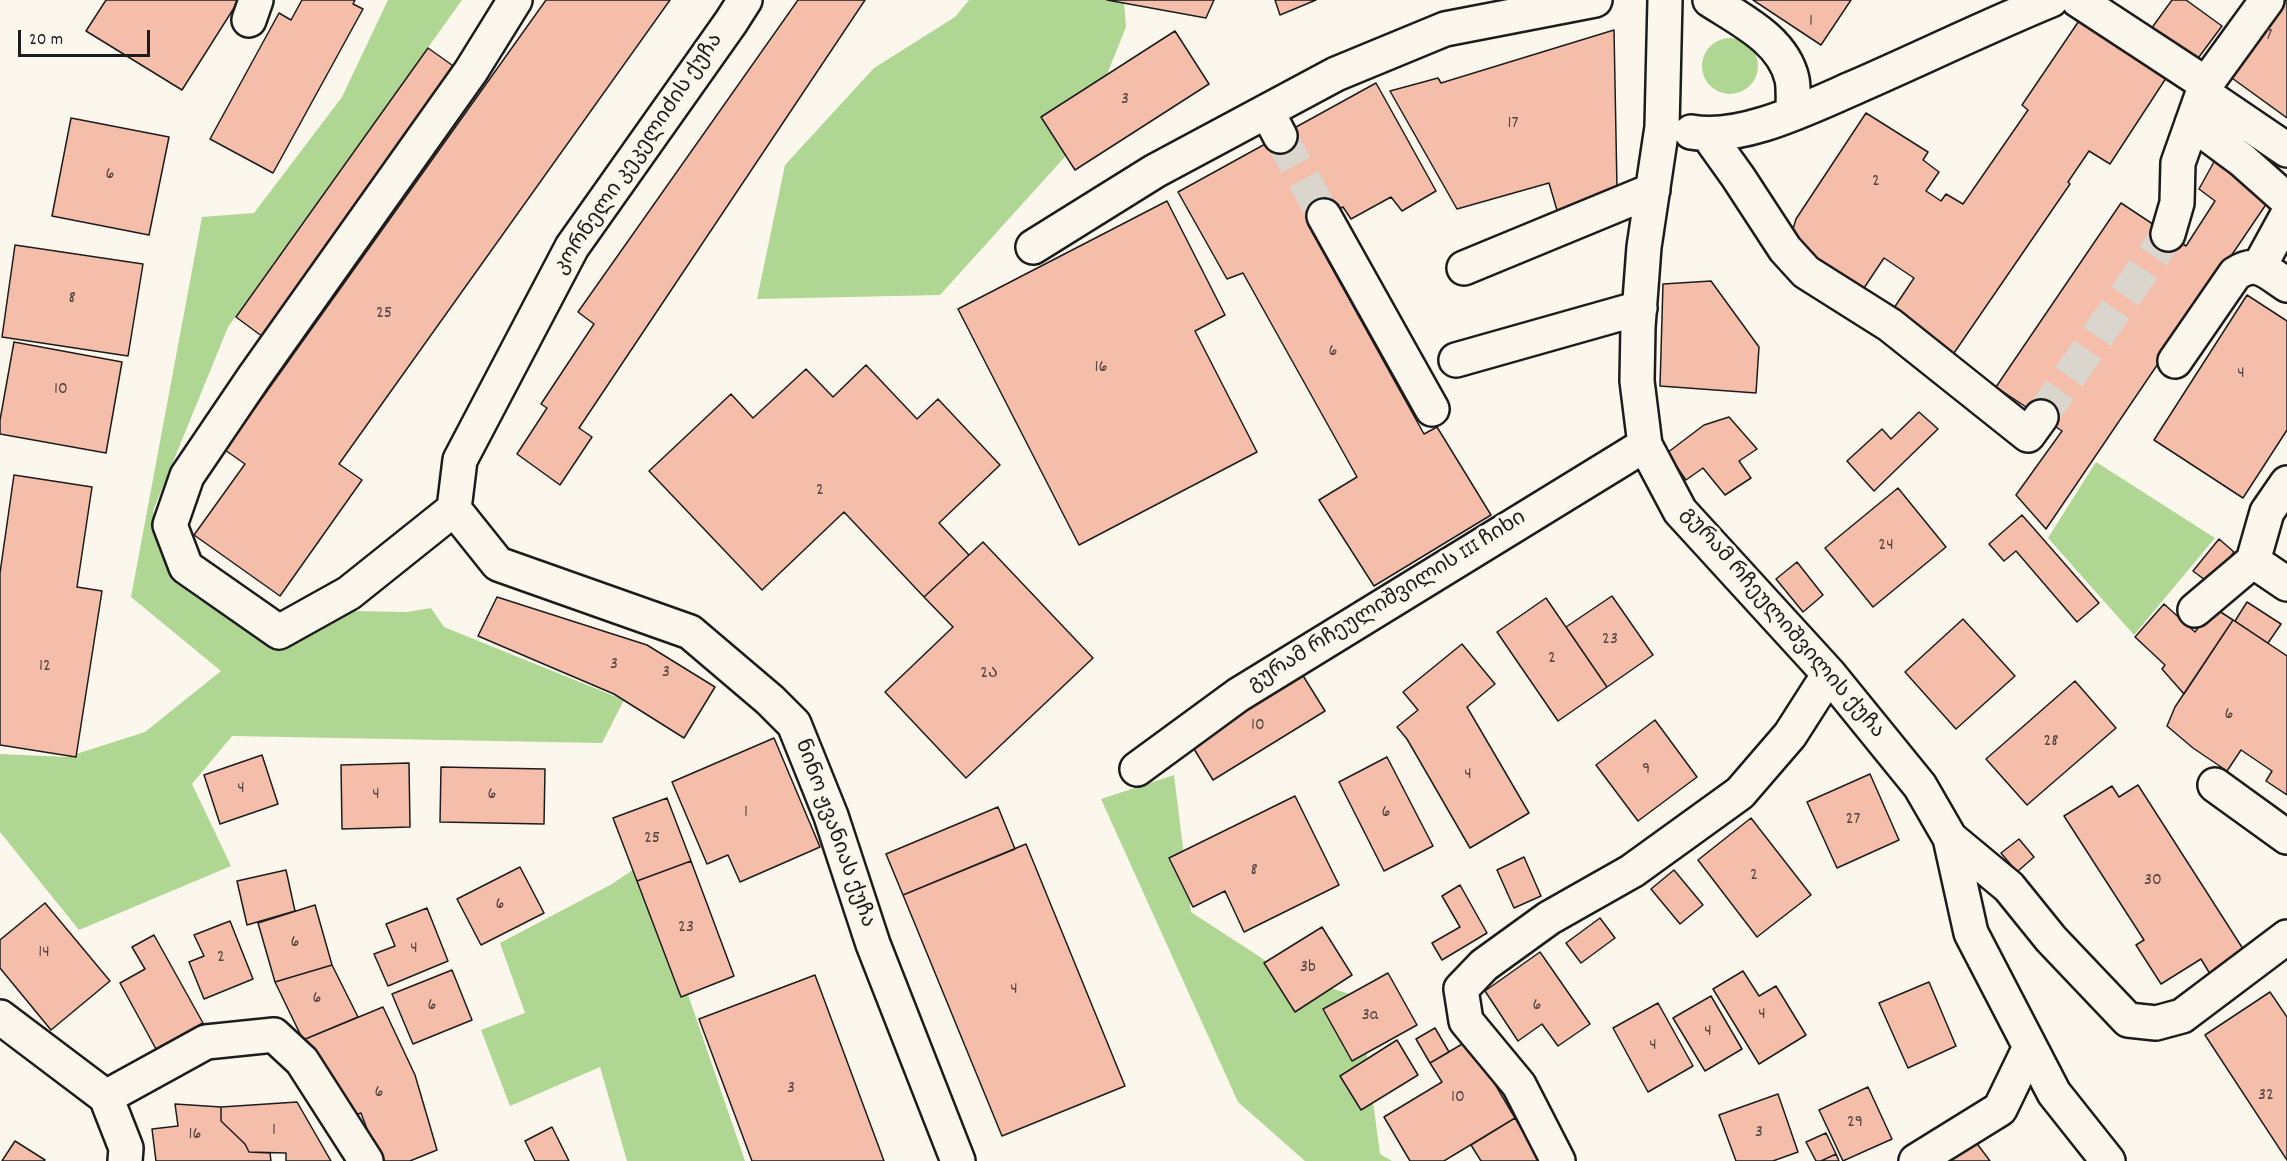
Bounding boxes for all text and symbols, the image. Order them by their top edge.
house number: 1 [1809,12,1813,34]
scale bar [21,18,153,56]
house number: 7 [2266,26,2272,48]
text: 20 m [29,28,63,53]
street label: კორნელი კეკელიძის ქუჩა [550,30,730,280]
house number: 3 [1121,90,1129,112]
house number: 17 [1508,114,1518,136]
house number: 6 [106,165,114,187]
house number: 2 [1872,172,1880,194]
house number: 8 [68,289,76,311]
house number: 25 [376,304,392,326]
house number: 6 [1329,342,1337,364]
house number: 16 [1095,358,1107,380]
house number: 4 [2237,364,2245,386]
house number: 10 [54,380,68,402]
house number: 2 [816,481,824,503]
street label: გურამ რჩეულიშვილის ქუჩა [1674,503,1888,745]
street label: გურამ რჩეულიშვილის III ჩიხი [1244,507,1532,699]
house number: 24 [1878,536,1894,558]
house number: 23 [1602,630,1618,652]
house number: 2 [1548,649,1556,671]
house number: 3 [610,655,618,677]
house number: 12 [39,657,51,679]
house number: 3 [662,663,670,685]
house number: 2ა [980,664,998,686]
house number: 6 [2225,705,2233,727]
house number: 10 [1251,716,1265,738]
house number: 28 [2043,732,2059,754]
street label: ნინო ჟვანიას ქუჩა [787,736,879,932]
house number: 9 [1642,760,1650,782]
house number: 4 [1464,765,1472,787]
house number: 4 [237,779,245,801]
house number: 4 [372,785,380,807]
house number: 6 [488,785,496,807]
house number: 1 [744,803,748,825]
house number: 6 [1382,803,1390,825]
house number: 27 [1846,810,1860,832]
house number: 25 [644,829,660,851]
house number: 8 [1250,861,1258,883]
house number: 2 [1750,866,1758,888]
house number: 30 [2144,871,2162,893]
house number: 6 [496,895,504,917]
house number: 23 [678,918,694,940]
house number: 6 [291,933,299,955]
house number: 4 [410,939,418,961]
house number: 14 [38,943,50,965]
house number: 2 [217,948,225,970]
house number: 3b [1300,958,1316,980]
house number: 4 [1010,980,1018,1002]
house number: 6 [313,989,321,1011]
house number: 6 [428,996,436,1018]
house number: 6 [1533,996,1541,1018]
house number: 4 [1758,1005,1766,1027]
house number: 3a [1362,1006,1378,1028]
house number: 4 [1704,1022,1712,1044]
house number: 4 [1649,1036,1657,1058]
house number: 3 [787,1079,795,1101]
house number: 6 [375,1083,383,1105]
house number: 32 [2258,1086,2274,1108]
house number: 10 [1451,1088,1465,1110]
house number: 29 [1847,1113,1863,1135]
house number: 1 [272,1121,276,1143]
house number: 3 [1755,1123,1763,1145]
house number: 16 [189,1125,201,1147]

